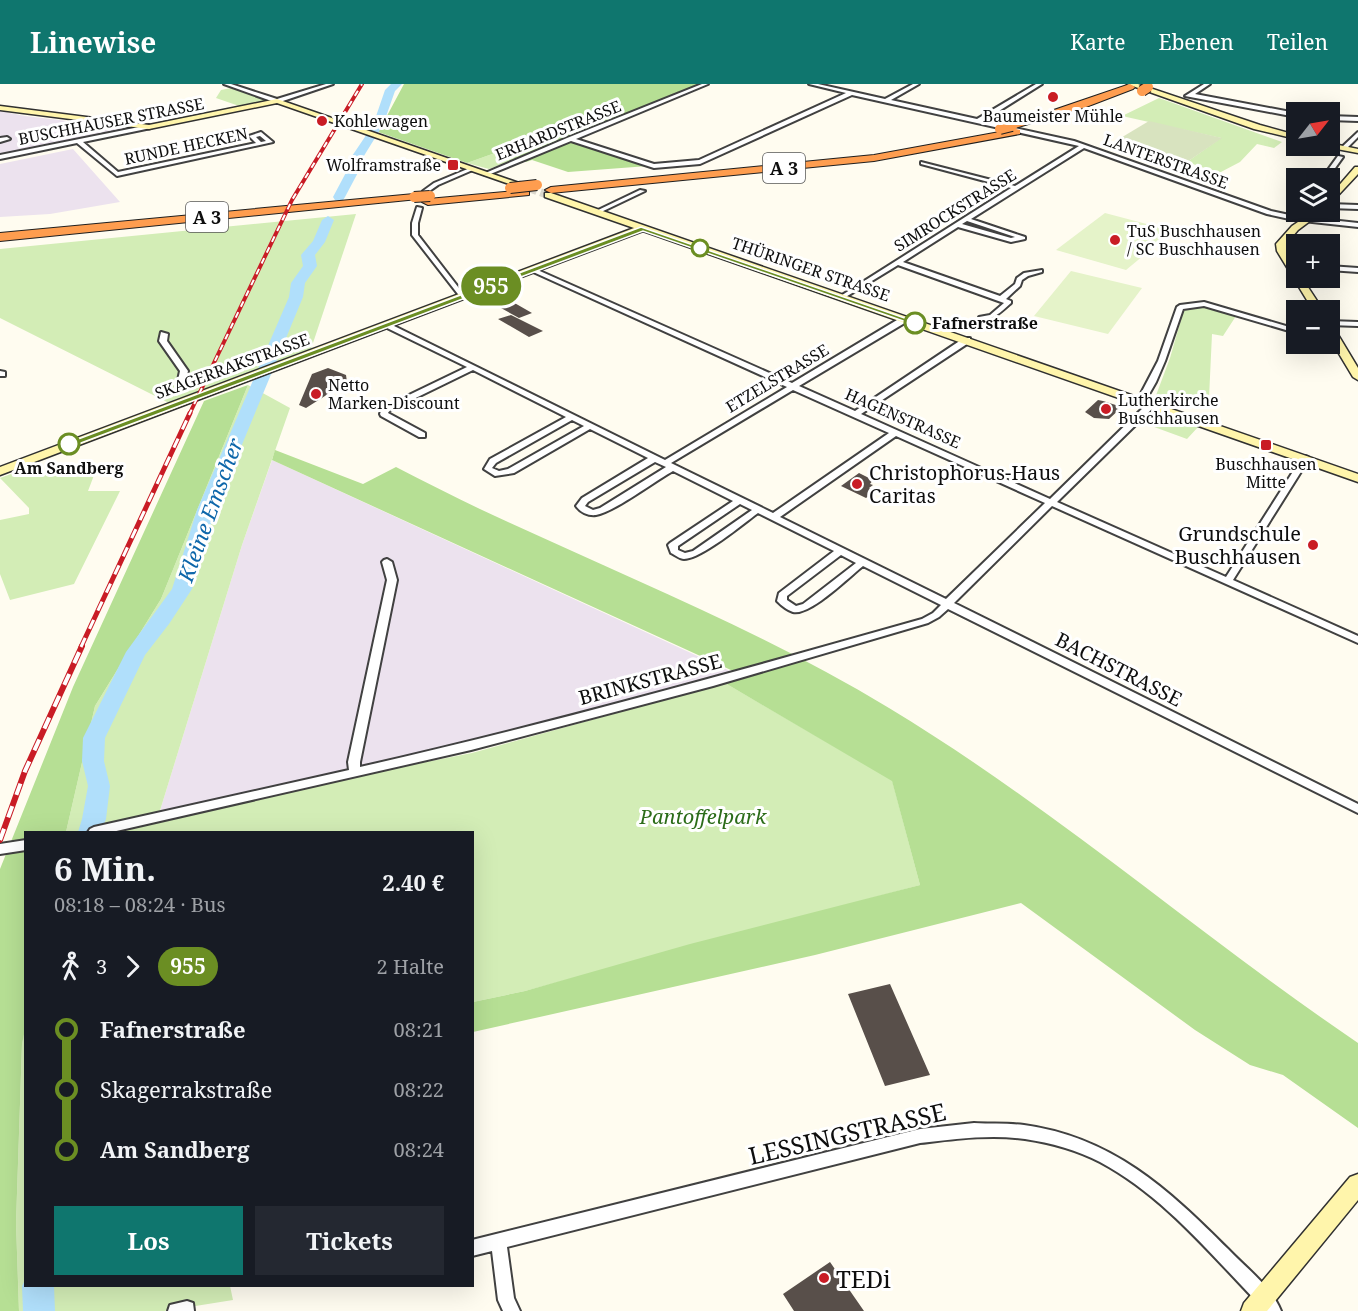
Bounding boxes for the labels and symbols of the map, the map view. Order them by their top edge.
marker: Baumeister Mühle [1046,90,1060,104]
street label: BUSCHHAUSER STRASSE [16,92,206,150]
street label: ERHARDSTRASSE [492,95,624,165]
north arrow [1286,102,1340,156]
place label: Baumeister Mühle [983,105,1123,127]
place label: Kohlewagen [334,110,428,132]
marker: Kohlewagen [315,114,329,128]
street label: RUNDE HECKEN [122,122,250,170]
street label: LANTERSTRASSE [1101,128,1231,194]
road number: A 3 [763,153,805,183]
place label: Wolframstraße [326,154,441,176]
marker: Wolframstraße [446,158,460,172]
street label: SIMROCKSTRASSE [890,164,1020,256]
road number: A 3 [186,202,228,232]
place label: TuS Buschhausen / SC Buschhausen [1127,220,1261,260]
street label: THÜRINGER STRASSE [729,232,893,306]
marker: TuS Buschhausen / SC Buschhausen [1108,233,1122,247]
unlabelled marker [691,239,709,257]
line badge: 955 [456,266,526,306]
marker: Fafnerstraße [904,312,926,334]
place label: Fafnerstraße [932,312,1038,334]
street label: SKAGERRAKSTRASSE [152,328,312,404]
street label: ETZELSTRASSE [721,339,833,417]
place label: Netto Marken-Discount [328,374,460,414]
street label: HAGENSTRASSE [842,383,964,453]
marker: Netto Marken-Discount [309,387,323,401]
place label: Lutherkirche Buschhausen [1118,389,1219,429]
marker: Lutherkirche Buschhausen [1099,402,1113,416]
marker: Am Sandberg [58,433,80,455]
water label: Kleine Emscher [171,434,249,587]
marker: Buschhausen Mitte [1259,438,1273,452]
place label: Buschhausen Mitte [1215,453,1317,493]
place label: Am Sandberg [15,457,123,479]
place label: Christophorus-Haus Caritas [869,459,1060,509]
marker: Christophorus-Haus Caritas [850,477,864,491]
place label: Grundschule Buschhausen [1174,520,1301,570]
marker: Grundschule Buschhausen [1306,538,1320,552]
street label: BACHSTRASSE [1051,625,1187,713]
street label: BRINKSTRASSE [576,647,724,711]
park label: Pantoffelpark [639,803,767,830]
street label: LESSINGSTRASSE [745,1094,949,1172]
place label: TEDi [836,1262,891,1295]
marker: TEDi [817,1271,831,1285]

